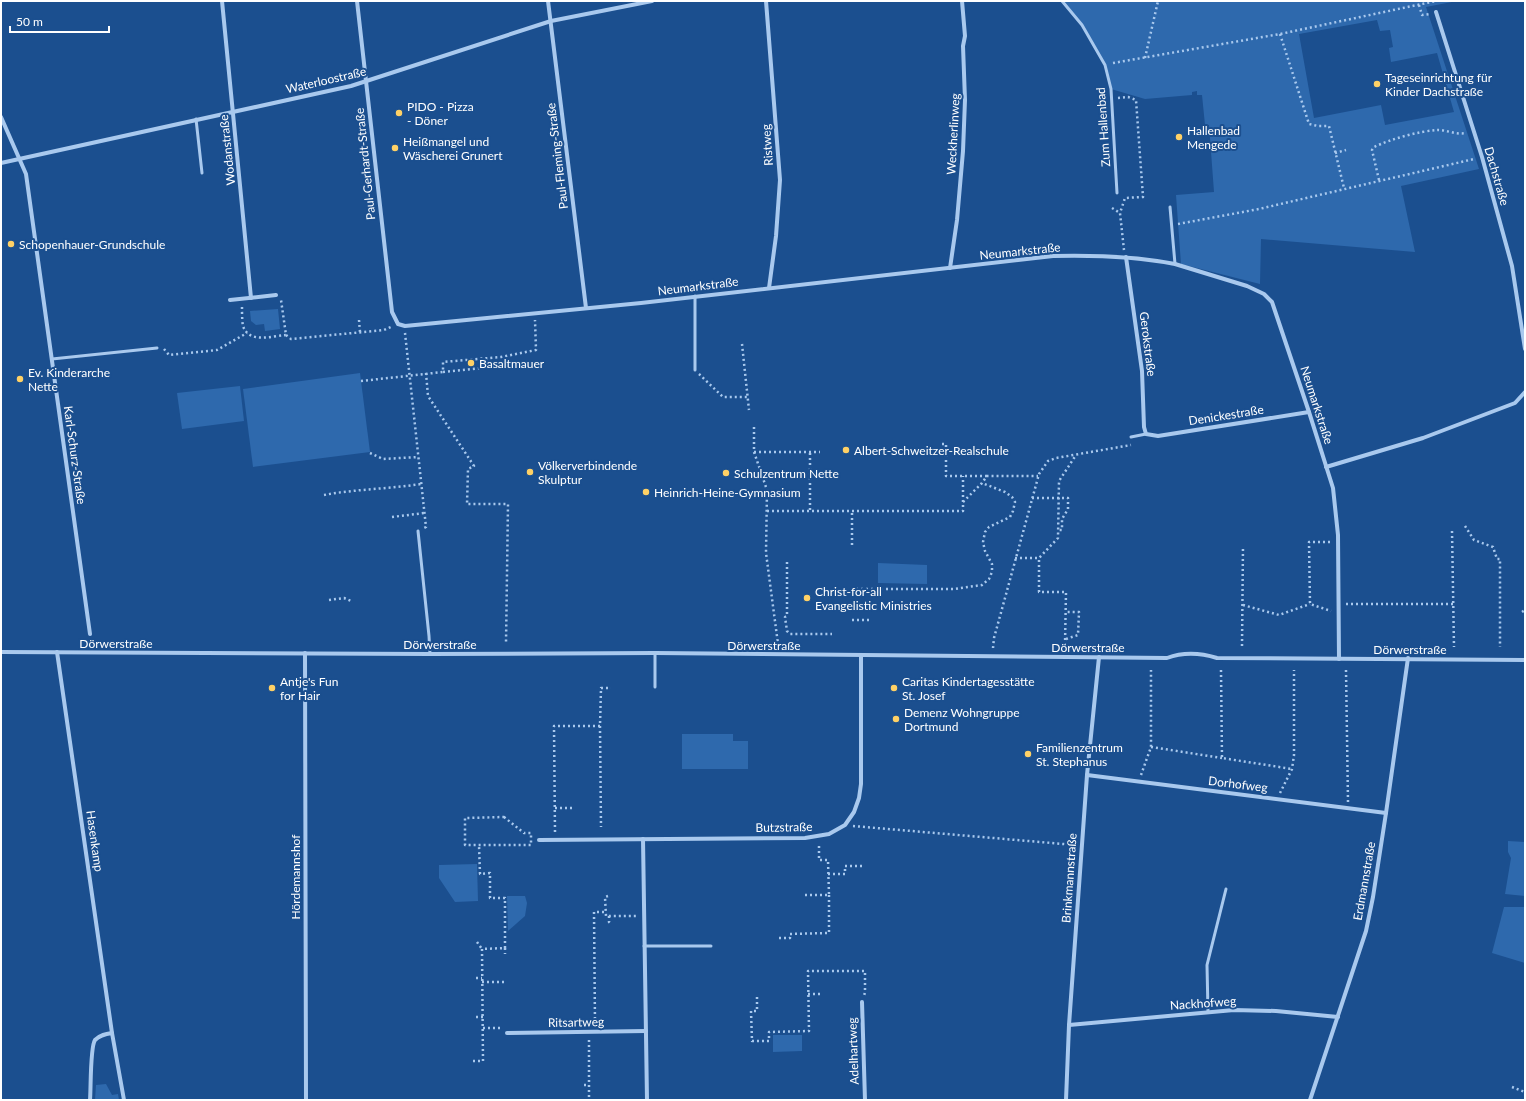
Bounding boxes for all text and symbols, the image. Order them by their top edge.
scale bar [10,8,109,34]
text: 50 m [16,14,43,29]
street label: Waterloostraße [284,63,368,97]
place label: Tageseinrichtung für Kinder Dachstraße [1385,70,1493,99]
marker: Tageseinrichtung für Kinder Dachstraße [1372,79,1382,89]
street label: Zum Hallenbad [1093,87,1113,167]
street label: Weckherlinweg [943,93,963,175]
place label: PIDO - Pizza - Döner [407,99,474,128]
street label: Paul-Fleming-Straße [543,102,571,210]
street label: Paul-Gerhardt-Straße [352,107,378,221]
marker: PIDO - Pizza - Döner [394,108,404,118]
street label: Wodanstraße [216,114,238,186]
place label: Hallenbad Mengede [1187,123,1240,152]
street label: Ristweg [758,124,776,166]
marker: Hallenbad Mengede [1174,132,1184,142]
place label: Heißmangel und Wäscherei Grunert [403,134,503,163]
marker: Heißmangel und Wäscherei Grunert [390,143,400,153]
street label: Dachstraße [1481,145,1513,207]
place label: Schopenhauer-Grundschule [19,237,165,252]
marker: Schopenhauer-Grundschule [6,239,16,249]
street label: Neumarkstraße [979,239,1061,263]
street label: Neumarkstraße [657,274,739,298]
street label: Gerokstraße [1137,311,1159,377]
place label: Basaltmauer [479,356,545,371]
marker: Basaltmauer [466,358,476,368]
street label: Neumarkstraße [1297,364,1337,446]
place label: Ev. Kinderarche Nette [28,365,110,394]
marker: Ev. Kinderarche Nette [15,374,25,384]
street label: Denickestraße [1187,402,1265,428]
street label: Karl-Schurz-Straße [61,405,89,505]
place label: Albert-Schweitzer-Realschule [854,443,1009,458]
marker: Albert-Schweitzer-Realschule [841,445,851,455]
place label: Völkerverbindende Skulptur [538,458,637,487]
place label: Schulzentrum Nette [734,466,839,481]
marker: Völkerverbindende Skulptur [525,467,535,477]
marker: Schulzentrum Nette [721,468,731,478]
place label: Heinrich-Heine-Gymnasium [654,485,801,500]
marker: Heinrich-Heine-Gymnasium [641,487,651,497]
place label: Christ-for-all Evangelistic Ministries [815,584,932,613]
marker: Christ-for-all Evangelistic Ministries [802,593,812,603]
street label: Dörwerstraße [79,636,153,651]
street label: Dörwerstraße [403,637,477,652]
street label: Dörwerstraße [727,638,801,653]
street label: Dörwerstraße [1051,640,1125,655]
street label: Dörwerstraße [1373,642,1447,657]
place label: Antje's Fun for Hair [280,674,338,703]
place label: Caritas Kindertagesstätte St. Josef [902,674,1035,703]
marker: Antje's Fun for Hair [267,683,277,693]
marker: Caritas Kindertagesstätte St. Josef [889,683,899,693]
place label: Demenz Wohngruppe Dortmund [904,705,1020,734]
marker: Demenz Wohngruppe Dortmund [891,714,901,724]
place label: Familienzentrum St. Stephanus [1036,740,1123,769]
marker: Familienzentrum St. Stephanus [1023,749,1033,759]
street label: Dorhofweg [1207,773,1269,795]
street label: Hasenkamp [83,809,107,873]
street label: Butzstraße [755,819,813,835]
street label: Brinkmannstraße [1058,833,1080,923]
street label: Hördemannshof [288,834,303,919]
street label: Erdmannstraße [1350,840,1378,922]
street label: Nackhofweg [1169,993,1237,1013]
street label: Ritsartweg [548,1014,604,1030]
street label: Adelhartweg [844,1017,862,1085]

